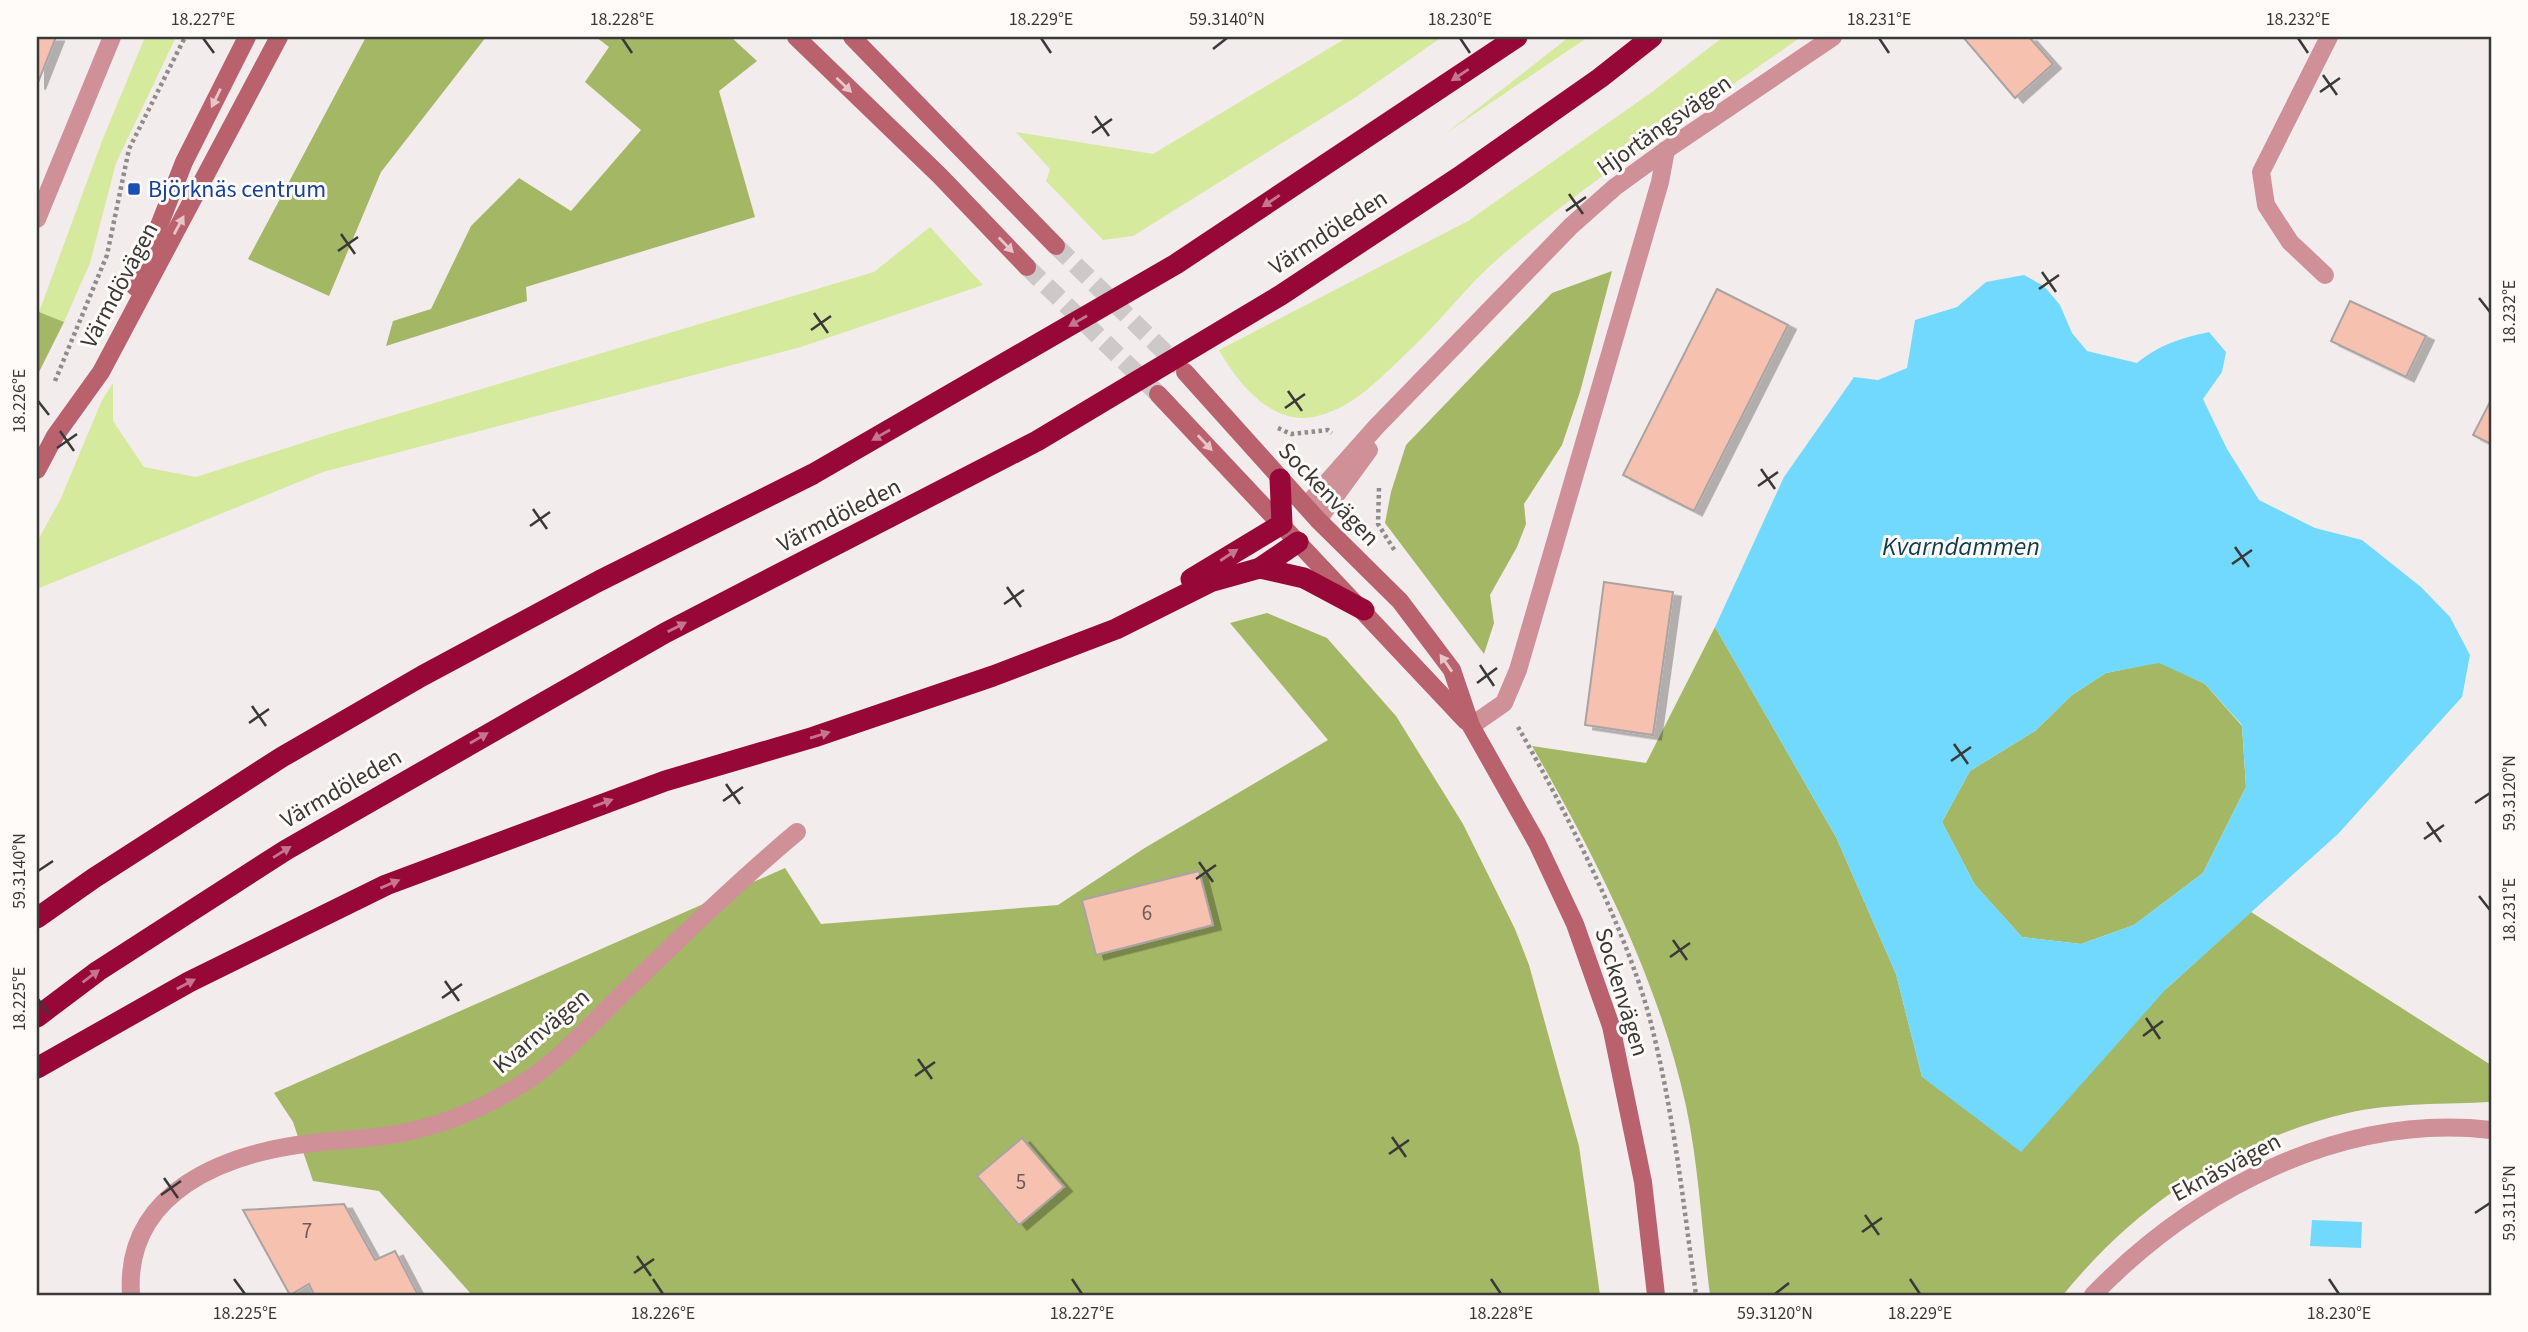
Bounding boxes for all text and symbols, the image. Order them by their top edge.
text: 18.227°E [171,7,235,32]
text: 18.228°E [590,7,654,32]
text: 18.229°E [1009,7,1073,32]
text: 59.3140°N [1189,7,1265,32]
text: 18.230°E [1428,7,1492,32]
text: 18.231°E [1847,7,1911,32]
text: 18.232°E [2266,7,2330,32]
street label: Hjortängsvägen [1590,66,1739,185]
one-way arrow [1451,68,1470,81]
one-way arrow [836,76,853,93]
one-way arrow [211,88,222,108]
place label: Björknäs centrum [148,172,326,207]
marker: Björknäs centrum [126,181,142,197]
street label: Värmdöleden [1262,181,1394,284]
one-way arrow [1262,194,1280,208]
one-way arrow [173,215,184,235]
street label: Värmdövägen [72,216,167,354]
one-way arrow [997,236,1013,253]
text: 18.232°E [2497,280,2522,344]
one-way arrow [1068,315,1088,327]
text: 18.226°E [7,369,32,433]
one-way arrow [871,429,891,441]
one-way arrow [1197,434,1213,451]
street label: Sockenvägen [1270,434,1387,554]
street label: Värmdöleden [771,469,907,562]
water label: Kvarndammen [1882,528,2040,565]
one-way arrow [1219,549,1239,562]
one-way arrow [667,622,687,633]
one-way arrow [1439,654,1453,672]
one-way arrow [809,729,830,739]
one-way arrow [469,732,488,744]
street label: Värmdöleden [274,740,408,837]
text: 59.3120°N [2497,755,2522,831]
one-way arrow [592,797,613,808]
text: 59.3140°N [7,833,32,909]
one-way arrow [272,846,292,859]
one-way arrow [380,878,401,889]
text: 18.231°E [2497,878,2522,942]
house number: 6 [1142,898,1152,928]
street label: Sockenvägen [1585,923,1658,1061]
text: 18.225°E [7,967,32,1031]
one-way arrow [82,969,100,983]
one-way arrow [176,978,195,990]
street label: Kvarnvägen [485,980,598,1082]
street label: Eknäsvägen [2165,1124,2287,1211]
text: 59.3115°N [2497,1165,2522,1241]
house number: 5 [1016,1167,1026,1197]
house number: 7 [302,1216,312,1246]
text: 18.225°E [213,1301,277,1326]
text: 18.226°E [631,1301,695,1326]
text: 18.227°E [1050,1301,1114,1326]
text: 18.228°E [1469,1301,1533,1326]
text: 59.3120°N [1737,1301,1813,1326]
text: 18.229°E [1888,1301,1952,1326]
text: 18.230°E [2307,1301,2371,1326]

